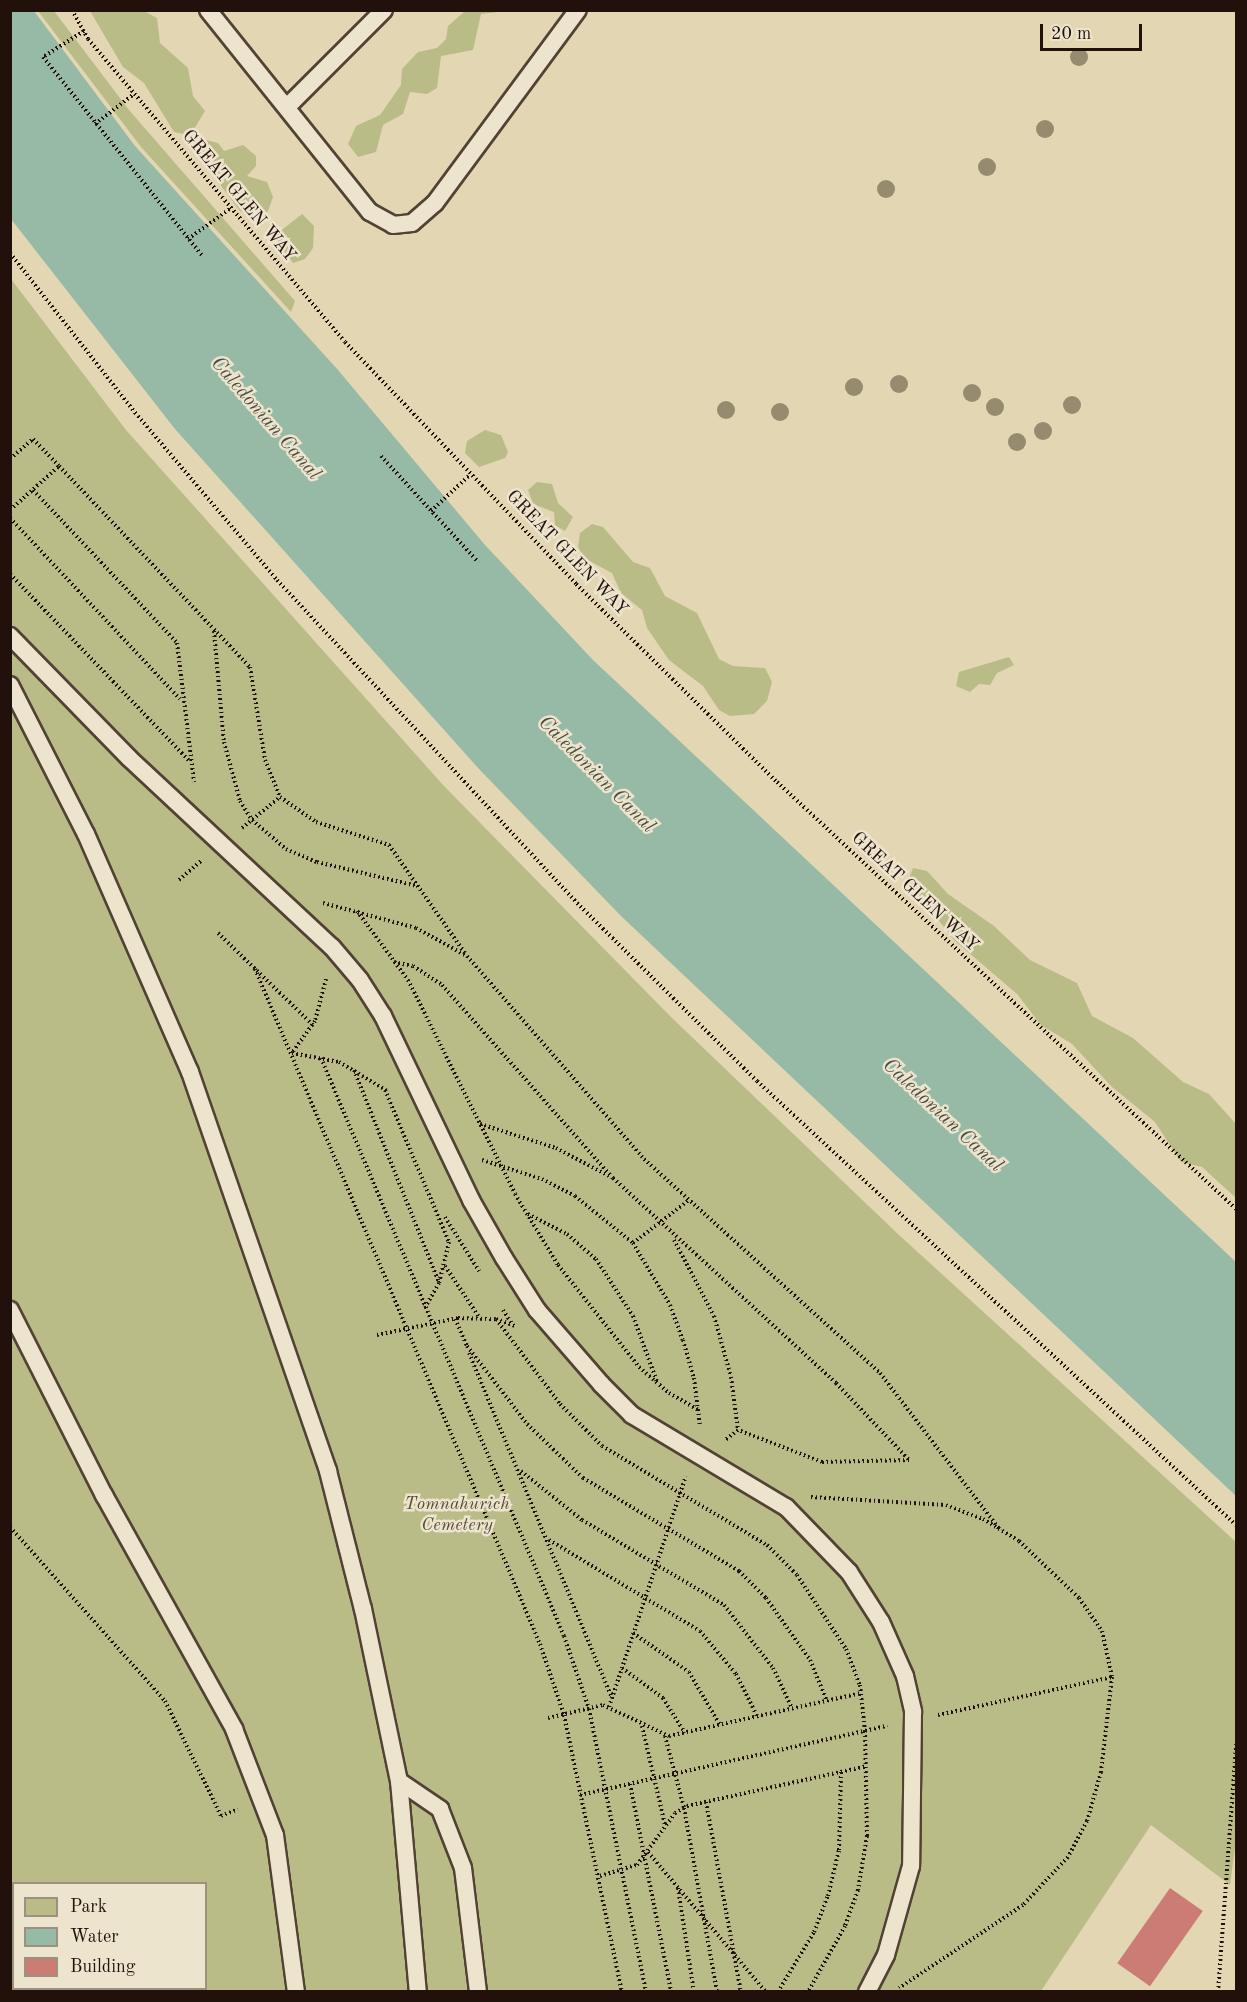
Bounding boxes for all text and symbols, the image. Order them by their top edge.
scale bar [1043,12,1145,50]
text: 20 m [1051,25,1091,43]
street label: GREAT GLEN WAY [177,125,301,267]
water label: Caledonian Canal [205,352,325,486]
street label: GREAT GLEN WAY [502,486,632,620]
water label: Caledonian Canal [532,711,660,839]
street label: GREAT GLEN WAY [847,827,983,957]
water label: Caledonian Canal [877,1054,1007,1178]
park label: Tomnahurich Cemetery [404,1494,510,1537]
legend [12,1882,207,1990]
text: Park [70,1898,107,1916]
text: Water [70,1928,119,1946]
text: Building [70,1958,135,1976]

